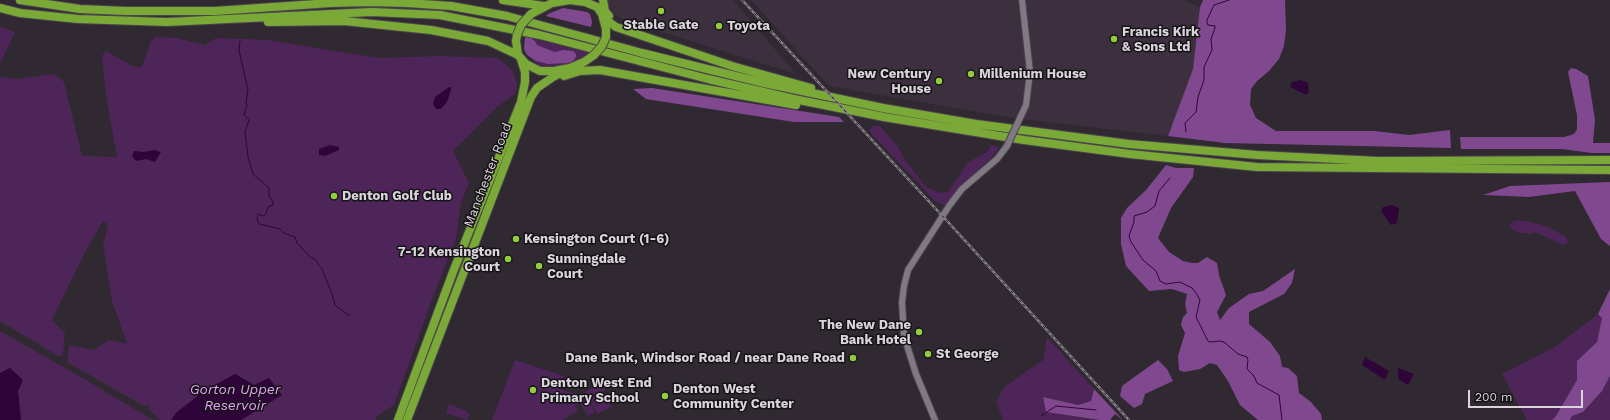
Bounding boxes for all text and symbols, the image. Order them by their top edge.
marker: Stable Gate [656,6,666,16]
place label: Stable Gate [623,17,699,33]
place label: Toyota [727,18,770,34]
marker: Toyota [714,21,724,31]
place label: Francis Kirk & Sons Ltd [1122,24,1199,55]
marker: Francis Kirk & Sons Ltd [1109,34,1119,44]
place label: New Century House [848,66,931,97]
place label: Millenium House [979,66,1086,82]
marker: Millenium House [966,69,976,79]
marker: New Century House [934,76,944,86]
street label: Manchester Road [461,121,515,229]
place label: Denton Golf Club [342,188,452,204]
marker: Denton Golf Club [329,191,339,201]
place label: Kensington Court (1-6) [524,231,669,247]
marker: Kensington Court (1-6) [511,234,521,244]
place label: 7-12 Kensington Court [398,244,500,275]
place label: Sunningdale Court [547,251,626,282]
marker: 7-12 Kensington Court [503,254,513,264]
marker: Sunningdale Court [534,261,544,271]
place label: The New Dane Bank Hotel [819,317,911,348]
marker: The New Dane Bank Hotel [914,327,924,337]
place label: St George [936,346,999,362]
marker: St George [923,349,933,359]
place label: Dane Bank, Windsor Road / near Dane Road [565,350,845,366]
marker: Dane Bank, Windsor Road / near Dane Road [848,353,858,363]
place label: Denton West End Primary School [541,375,652,406]
place label: Denton West Community Center [673,381,794,412]
water label: Gorton Upper Reservoir [190,382,280,414]
scale bar [1470,382,1585,408]
marker: Denton West End Primary School [528,385,538,395]
text: 200 m [1475,390,1512,404]
marker: Denton West Community Center [660,391,670,401]

